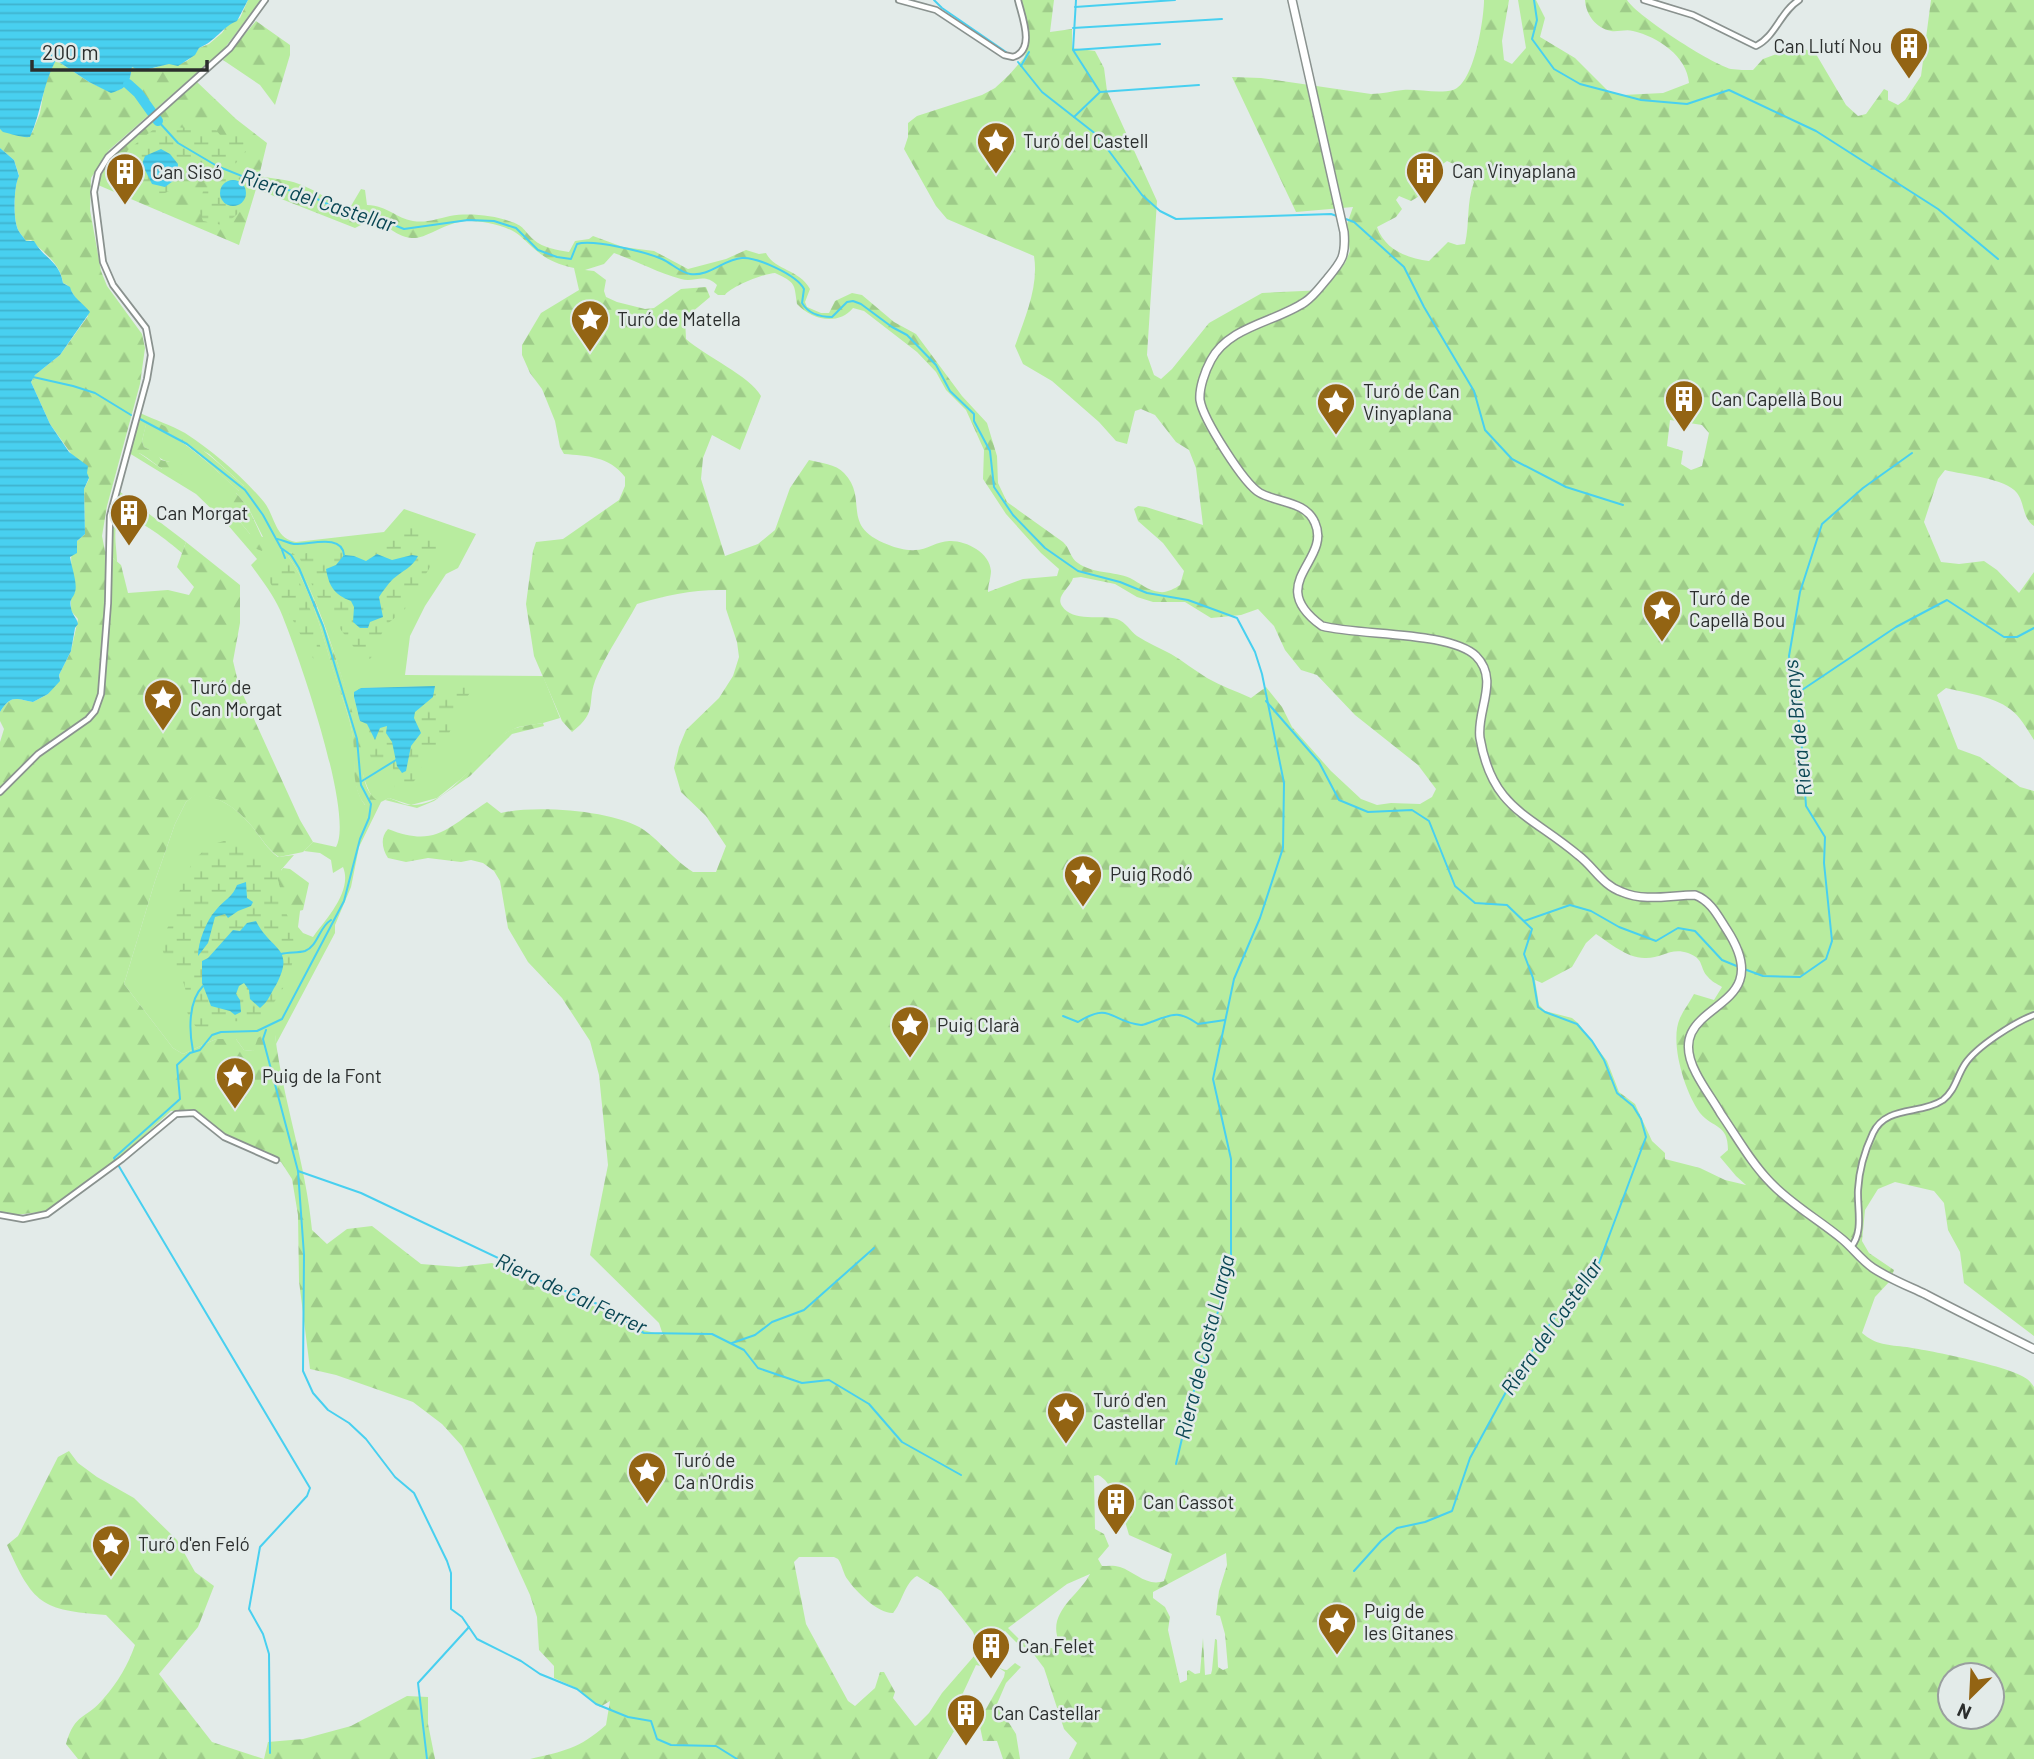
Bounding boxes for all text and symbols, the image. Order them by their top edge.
building icon: Can Llutí Nou [1888,25,1930,80]
scale bar [32,28,206,72]
place label: Can Llutí Nou [1773,34,1882,57]
text: 200 m [42,39,99,64]
place icon: Turó del Castell [975,120,1017,175]
place label: Turó del Castell [1023,129,1148,152]
building icon: Can Vinyaplana [1404,150,1446,205]
building icon: Can Sisó [104,151,146,206]
place label: Can Vinyaplana [1452,159,1576,182]
place label: Can Sisó [152,160,222,183]
water label: Riera del Castellar [238,163,399,236]
place icon: Turó de Matella [569,298,611,353]
place label: Turó de Matella [617,307,741,330]
building icon: Can Capellà Bou [1663,378,1705,433]
place label: Turó de Can Vinyaplana [1363,379,1460,424]
place icon: Turó de Can Vinyaplana [1315,381,1357,436]
place label: Can Capellà Bou [1711,387,1842,410]
building icon: Can Morgat [108,492,150,547]
place label: Can Morgat [156,501,249,524]
place label: Turó de Capellà Bou [1689,586,1785,631]
place icon: Turó de Capellà Bou [1641,588,1683,643]
water label: Riera de Brenys [1777,658,1816,798]
place label: Turó de Can Morgat [190,675,283,720]
place icon: Turó de Can Morgat [142,677,184,732]
place icon: Puig Rodó [1062,853,1104,908]
place label: Puig Rodó [1110,862,1193,885]
place icon: Puig Clarà [889,1004,931,1059]
place label: Puig Clarà [937,1013,1019,1036]
place icon: Puig de la Font [214,1055,256,1110]
place label: Puig de la Font [262,1064,382,1087]
water label: Riera de Cal Ferrer [492,1247,652,1339]
water label: Riera de Costa Llarga [1169,1252,1239,1441]
water label: Riera del Castellar [1494,1253,1607,1399]
place label: Turó d'en Castellar [1093,1388,1166,1433]
place icon: Turó d'en Castellar [1045,1390,1087,1445]
place label: Turó de Ca n'Ordis [674,1448,754,1493]
place icon: Turó de Ca n'Ordis [626,1450,668,1505]
building icon: Can Cassot [1095,1481,1137,1536]
place label: Can Cassot [1143,1490,1234,1513]
place icon: Turó d'en Feló [90,1523,132,1578]
place label: Turó d'en Feló [138,1532,250,1555]
place label: Puig de les Gitanes [1364,1599,1454,1644]
place icon: Puig de les Gitanes [1316,1601,1358,1656]
building icon: Can Felet [970,1625,1012,1680]
place label: Can Felet [1018,1634,1095,1657]
north arrow [1936,1661,2006,1731]
building icon: Can Castellar [945,1692,987,1747]
text: N [1953,1699,1974,1725]
place label: Can Castellar [993,1701,1101,1724]

